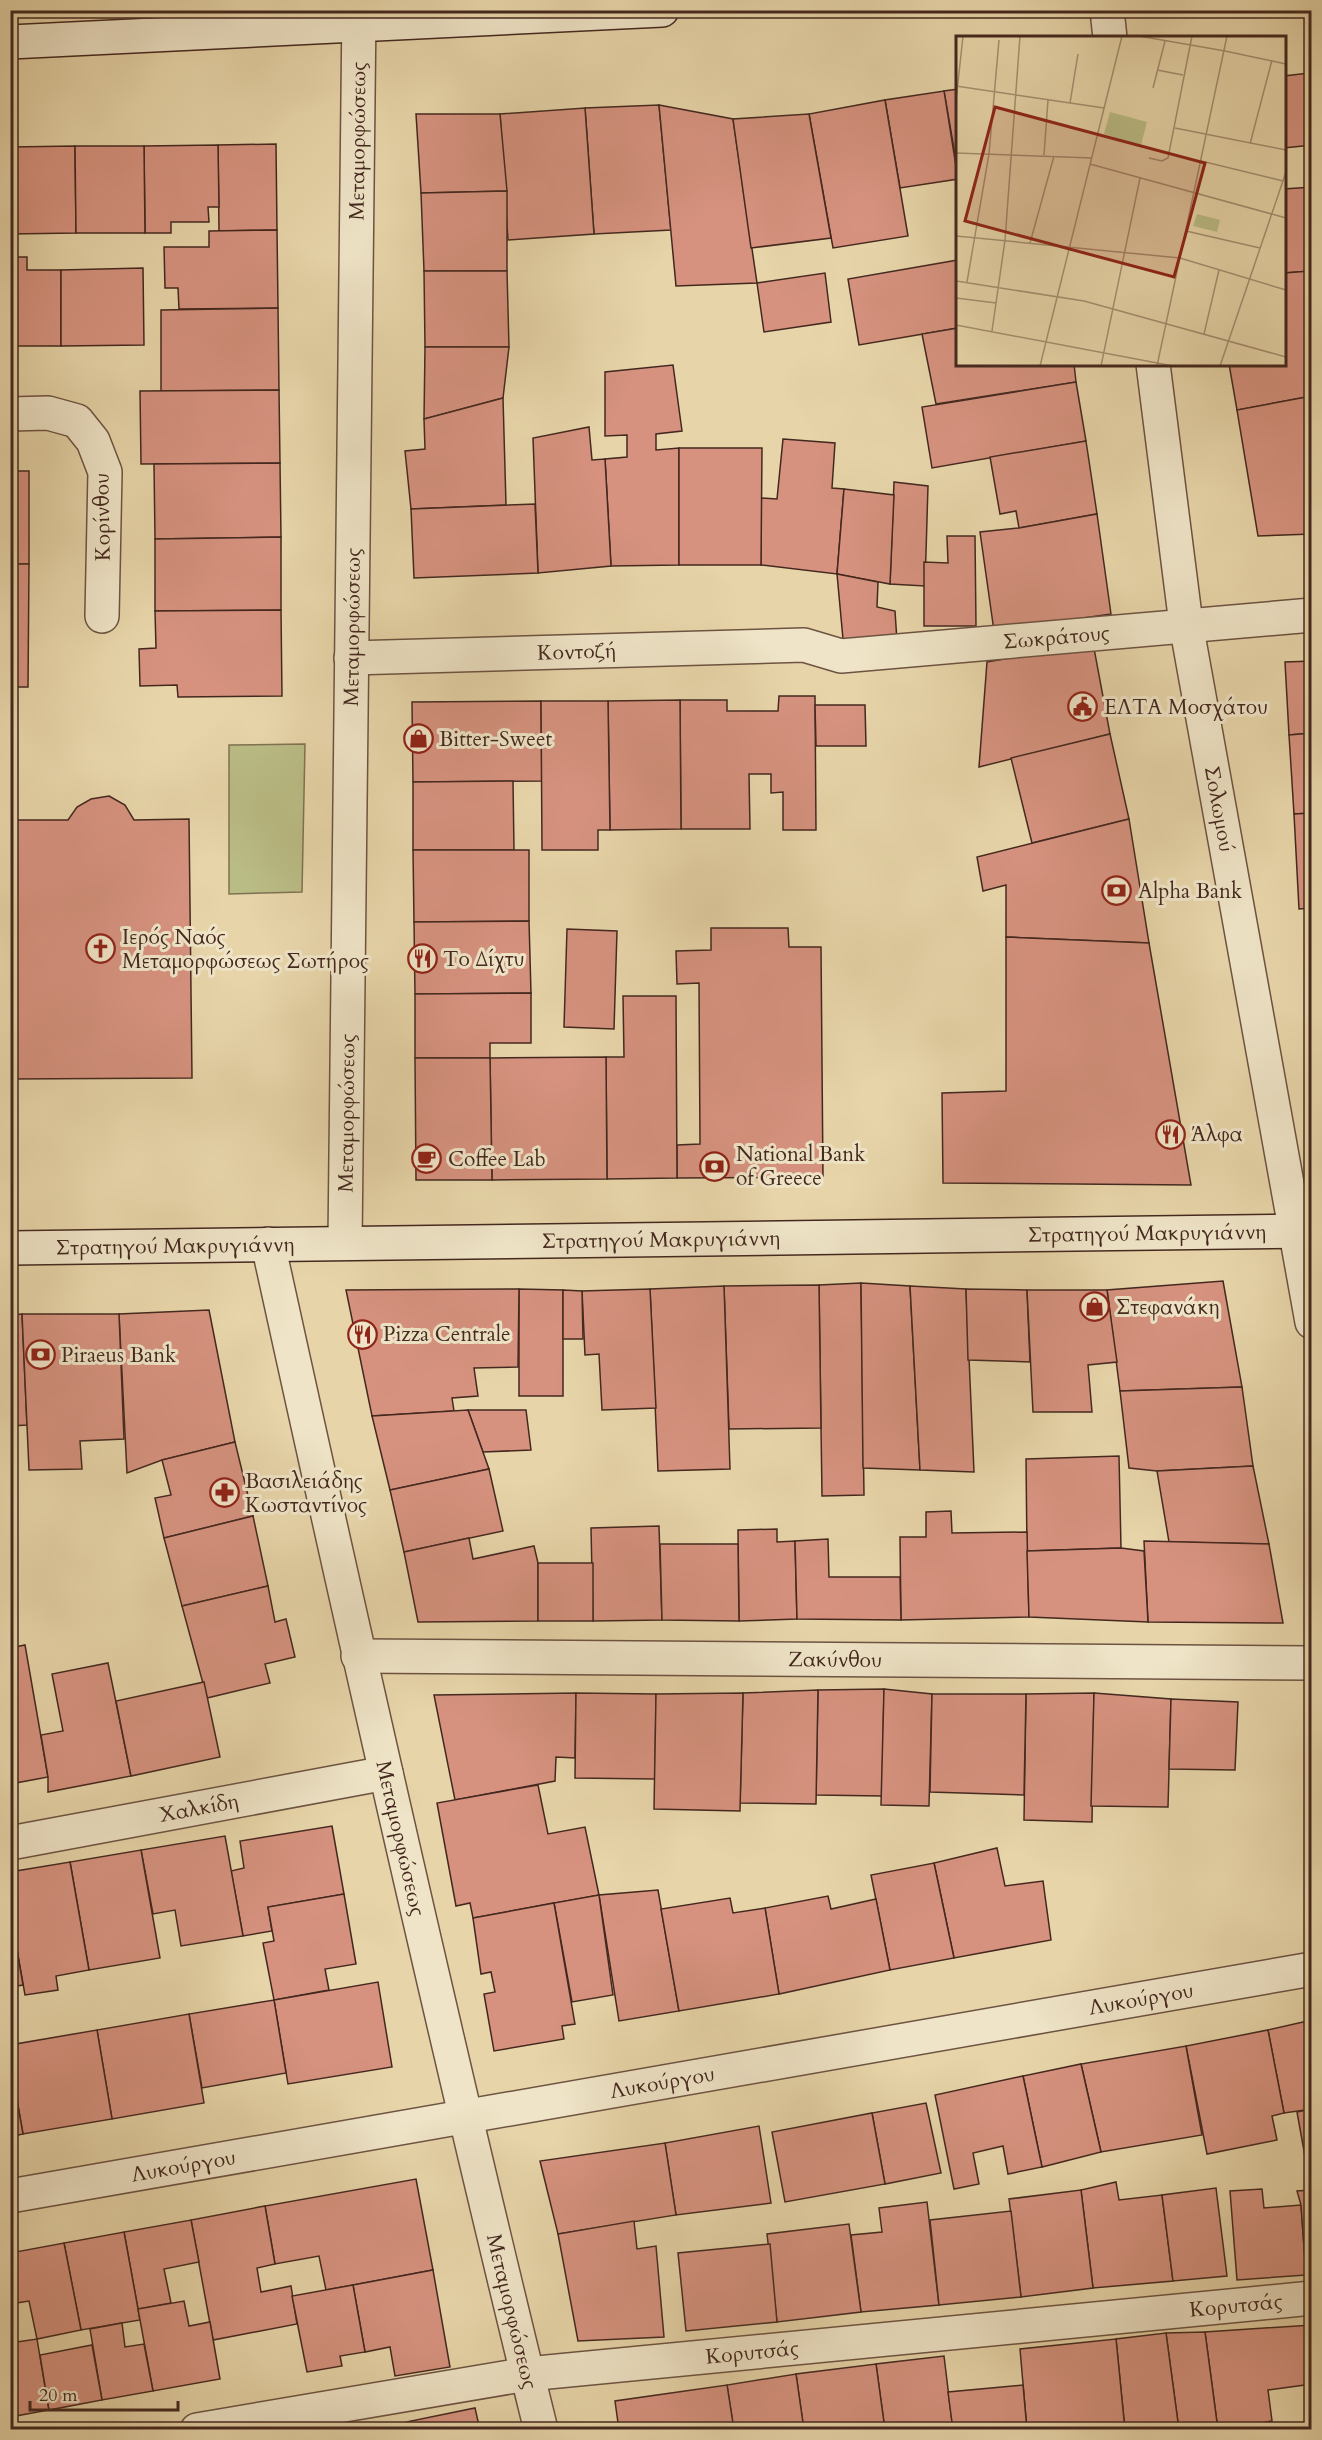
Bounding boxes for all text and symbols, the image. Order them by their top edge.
inset map [956,36,1286,366]
street label: Μεταμορφώσεως [343,62,373,221]
street label: Κορίνθου [87,473,118,561]
street label: Μεταμορφώσεως [337,548,368,707]
street label: Σωκράτους [1002,619,1111,657]
street label: Κοντοζή [537,636,617,668]
public building icon: ΕΛΤΑ Μοσχάτου [1067,691,1099,723]
place label: ΕΛΤΑ Μοσχάτου [1104,693,1268,722]
shop icon: Bitter-Sweet [402,723,434,755]
place label: Bitter-Sweet [439,725,552,754]
street label: Σολωμού [1197,764,1241,854]
bank icon: Alpha Bank [1101,875,1133,907]
place label: Alpha Bank [1138,877,1243,906]
place label: Ιερός Ναός Μεταμορφώσεως Σωτήρος [122,923,369,976]
church icon: Ιερός Ναός Μεταμορφώσεως Σωτήρος [85,933,117,965]
restaurant icon: Το Δίχτυ [406,943,438,975]
place label: Το Δίχτυ [443,945,525,974]
street label: Μεταμορφώσεως [332,1033,362,1193]
restaurant icon: Άλφα [1154,1118,1186,1150]
place label: Άλφα [1191,1120,1243,1149]
place label: National Bank of Greece [736,1140,866,1193]
cafe icon: Coffee Lab [411,1143,443,1175]
place label: Coffee Lab [448,1145,546,1174]
bank icon: National Bank of Greece [699,1150,731,1182]
street label: Στρατηγού Μακρυγιάννη [1027,1218,1266,1250]
street label: Στρατηγού Μακρυγιάννη [541,1224,780,1256]
street label: Στρατηγού Μακρυγιάννη [56,1230,294,1262]
shop icon: Στεφανάκη [1079,1291,1111,1323]
place label: Στεφανάκη [1116,1293,1219,1322]
restaurant icon: Pizza Centrale [346,1318,378,1350]
place label: Pizza Centrale [383,1320,511,1349]
bank icon: Piraeus Bank [24,1339,56,1371]
place label: Piraeus Bank [61,1341,177,1370]
place label: Βασιλειάδης Κωσταντίνος [245,1467,367,1520]
pharmacy icon: Βασιλειάδης Κωσταντίνος [208,1477,240,1509]
street label: Ζακύνθου [788,1645,882,1675]
street label: Μεταμορφώσεως [369,1758,432,1919]
street label: Χαλκίδη [157,1787,241,1830]
street label: Λυκούργου [1086,1976,1196,2023]
street label: Λυκούργου [608,2059,717,2106]
street label: Λυκούργου [129,2143,238,2190]
street label: Μεταμορφώσεως [479,2231,544,2392]
street label: Κορυτσάς [1188,2287,1284,2325]
street label: Κορυτσάς [704,2334,800,2372]
scale bar [30,2374,178,2412]
text: 20 m [39,2383,78,2408]

